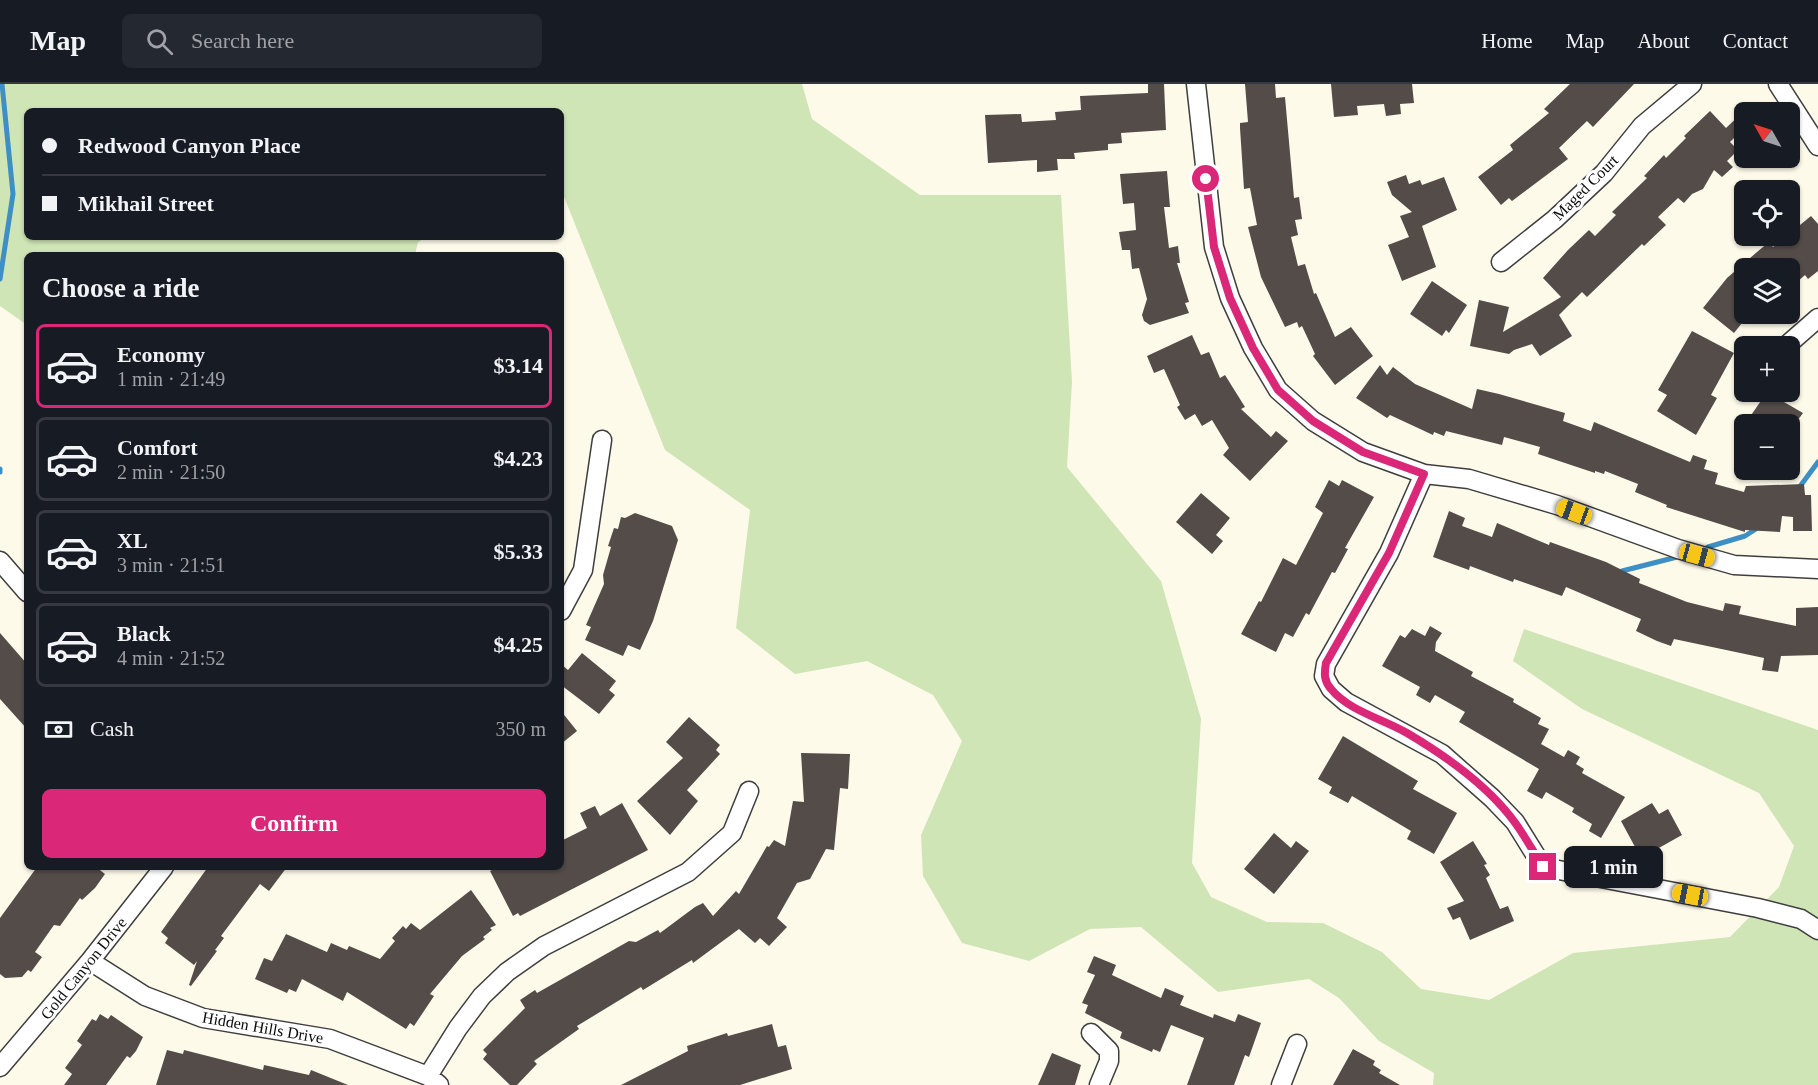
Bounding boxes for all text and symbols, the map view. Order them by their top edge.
search box [122,14,542,68]
text: Map [30,25,86,56]
icon: search [143,25,176,58]
text: Search here [191,28,294,53]
text: Home [1481,29,1533,53]
text: Map [1566,29,1604,53]
text: About [1637,29,1690,53]
text: Contact [1723,29,1788,53]
north arrow [1734,102,1800,168]
map controls [1734,102,1800,480]
text: Redwood Canyon Place [78,133,300,158]
street label: Maged Court [1549,151,1622,224]
route start [1192,165,1219,192]
button: locate [1734,180,1800,246]
text: Mikhail Street [78,191,214,216]
button: layers [1734,258,1800,324]
text: Choose a ride [42,273,200,303]
button: + [1734,336,1800,402]
icon: car [45,339,99,393]
text: Economy [117,342,205,367]
text: $3.14 [494,353,543,378]
text: 1 min · 21:49 [117,368,225,390]
button: − [1734,414,1800,480]
icon: car [45,432,99,486]
text: Comfort [117,435,198,460]
text: $4.23 [494,446,543,471]
text: 2 min · 21:50 [117,461,225,483]
car [1554,497,1594,527]
icon: car [45,525,99,579]
text: XL [117,528,148,553]
text: $5.33 [494,539,543,564]
car [1677,542,1717,568]
text: 3 min · 21:51 [117,554,225,576]
icon: car [45,618,99,672]
text: Black [117,621,171,646]
text: $4.25 [494,632,543,657]
text: 4 min · 21:52 [117,647,225,669]
icon: cash [42,713,75,746]
text: Cash [90,716,134,741]
text: 350 m [495,718,546,740]
button: Confirm [42,789,546,858]
callout: 1 min [1564,846,1663,888]
route end [1529,853,1556,880]
text: 1 min [1589,856,1638,878]
car [1671,883,1709,907]
street label: Gold Canyon Drive [37,914,130,1023]
street label: Hidden Hills Drive [201,1008,325,1047]

